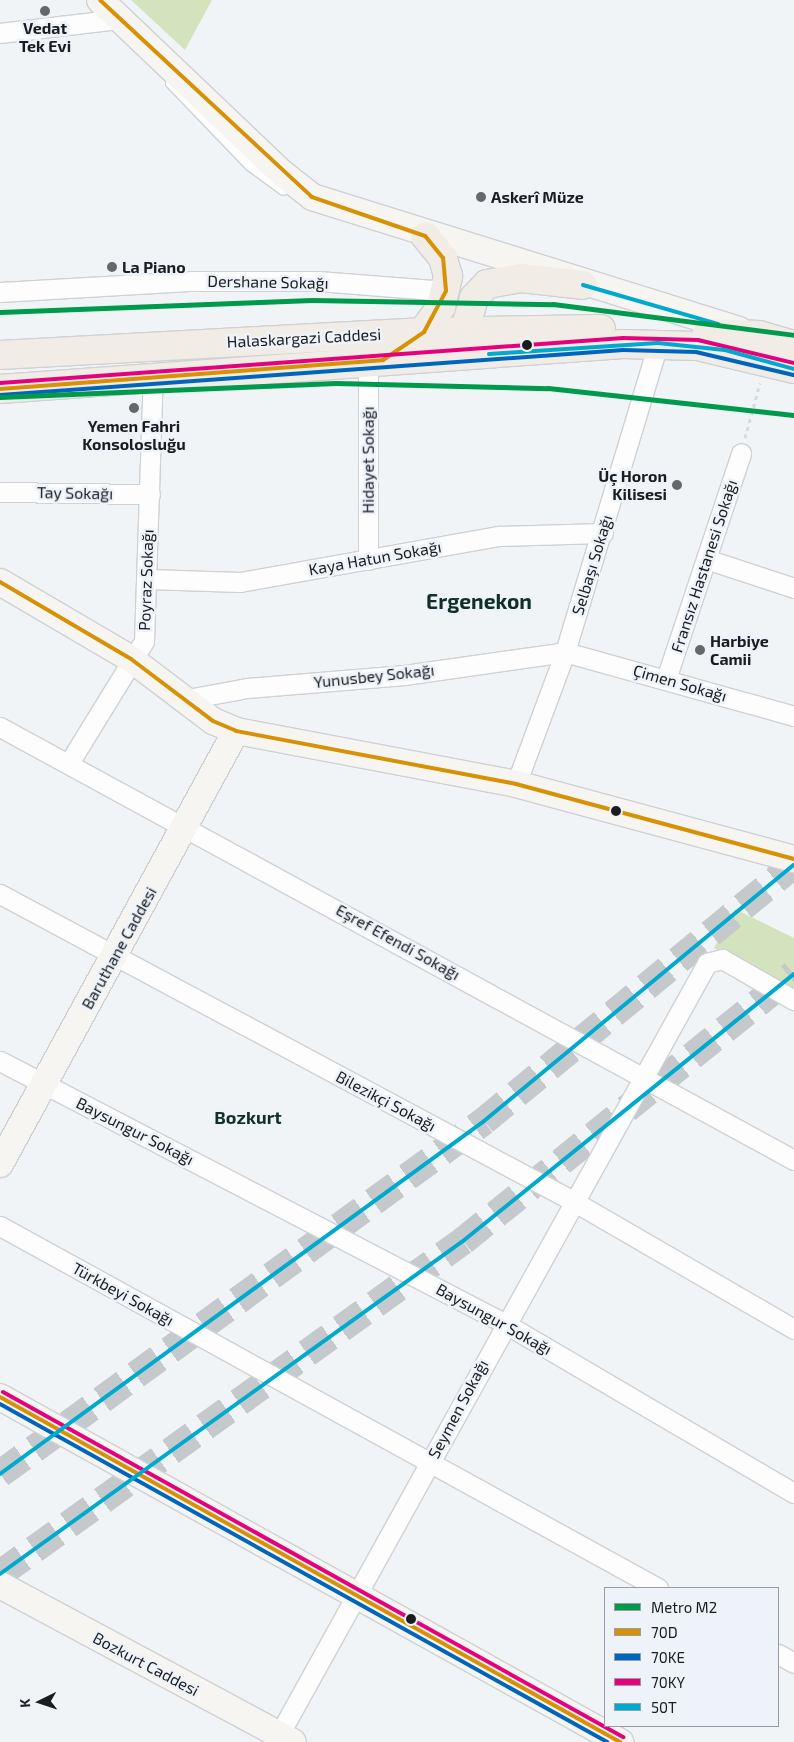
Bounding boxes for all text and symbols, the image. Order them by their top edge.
marker: Vedat Tek Evi [39,5,51,17]
place label: Vedat Tek Evi [19,18,71,56]
place label: Askerî Müze [491,187,584,207]
marker: Askerî Müze [475,191,487,203]
place label: La Piano [122,257,186,277]
marker: La Piano [106,261,118,273]
street label: Dershane Sokağı [207,271,329,293]
street label: Halaskargazi Caddesi [226,324,382,352]
unlabelled marker [522,340,532,350]
marker: Yemen Fahri Konsolosluğu [128,402,140,414]
street label: Hidayet Sokağı [358,406,378,514]
place label: Yemen Fahri Konsolosluğu [82,416,186,454]
place label: Üç Horon Kilisesi [598,466,667,504]
street label: Fransız Hastanesi Sokağı [667,477,741,655]
marker: Üç Horon Kilisesi [671,479,683,491]
street label: Tay Sokağı [37,483,113,503]
street label: Selbaşı Sokağı [568,513,616,617]
street label: Poyraz Sokağı [135,529,157,631]
street label: Kaya Hatun Sokağı [307,537,443,579]
district label: Ergenekon [426,588,532,614]
place label: Harbiye Camii [710,631,769,669]
marker: Harbiye Camii [694,644,706,656]
street label: Yunusbey Sokağı [313,660,435,692]
street label: Çimen Sokağı [631,660,729,706]
unlabelled marker [611,806,621,816]
street label: Baruthane Caddesi [77,884,161,1012]
street label: Eşref Efendi Sokağı [333,900,463,984]
street label: Bilezikçi Sokağı [333,1067,439,1135]
street label: Baysungur Sokağı [73,1093,197,1169]
district label: Bozkurt [214,1106,282,1128]
street label: Türkbeyi Sokağı [69,1258,177,1330]
street label: Baysungur Sokağı [433,1279,555,1359]
street label: Seymen Sokağı [424,1356,492,1462]
legend [604,1587,779,1727]
text: Metro M2 [651,1598,717,1616]
unlabelled marker [406,1614,416,1624]
text: 70D [651,1623,678,1641]
street label: Bozkurt Caddesi [90,1628,202,1700]
text: 70KE [651,1648,685,1666]
text: 70KY [651,1673,685,1691]
north arrow [15,1677,65,1727]
text: K [16,1698,33,1708]
text: 50T [651,1698,677,1716]

